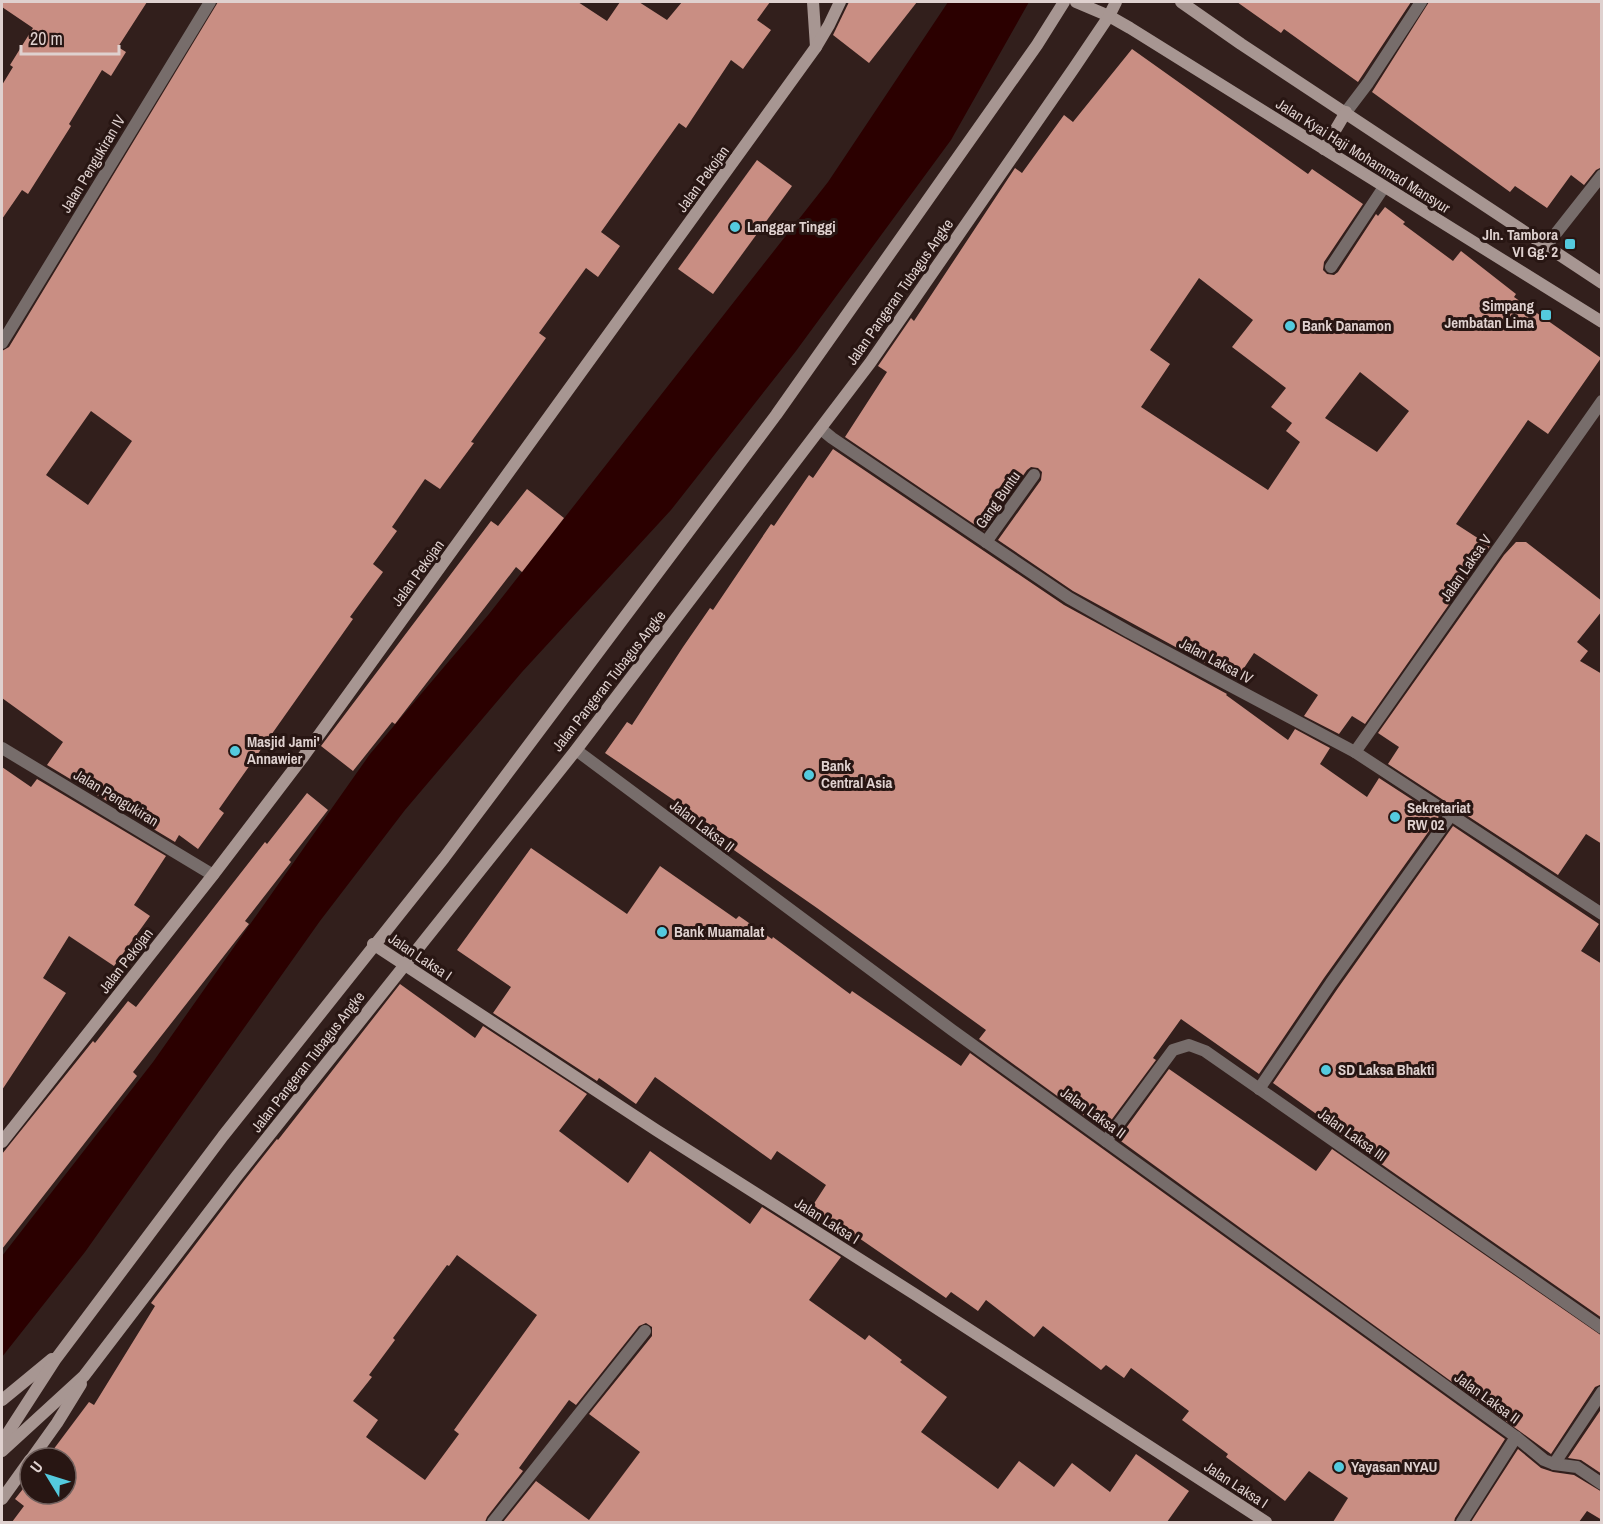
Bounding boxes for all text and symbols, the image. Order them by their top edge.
scale bar [21,18,118,56]
text: 20 m [30,26,63,51]
street label: Jalan Kyai Haji Mohammad Mansyur [1272,93,1454,218]
street label: Jalan Pengukiran IV [55,110,131,217]
street label: Jalan Pekojan [671,141,734,216]
street label: Jalan Pangeran Tubagus Angke [841,214,958,369]
place label: Langgar Tinggi [747,216,836,237]
marker: Langgar Tinggi [728,220,742,234]
place label: Jln. Tambora VI Gg. 2 [1482,224,1558,262]
marker: Jln. Tambora VI Gg. 2 [1563,237,1577,251]
place label: Simpang Jembatan Lima [1444,295,1534,333]
marker: Simpang Jembatan Lima [1539,308,1553,322]
place label: Bank Danamon [1302,315,1392,336]
marker: Bank Danamon [1283,319,1297,333]
street label: Gang Buntu [970,467,1025,533]
street label: Jalan Laksa V [1435,529,1497,605]
street label: Jalan Pekojan [386,535,449,610]
street label: Jalan Pangeran Tubagus Angke [547,606,670,756]
street label: Jalan Laksa IV [1176,632,1257,689]
place label: Masjid Jami' Annawier [247,731,320,769]
marker: Masjid Jami' Annawier [228,744,242,758]
place label: Bank Central Asia [821,755,892,793]
street label: Jalan Pengukiran [70,764,163,831]
marker: Bank Central Asia [802,768,816,782]
street label: Jalan Laksa II [666,794,739,857]
place label: Sekretariat RW 02 [1407,797,1471,835]
marker: Sekretariat RW 02 [1388,810,1402,824]
place label: Bank Muamalat [674,921,764,942]
street label: Jalan Pekojan [94,924,158,998]
marker: Bank Muamalat [655,925,669,939]
street label: Jalan Laksa I [384,928,456,986]
street label: Jalan Pangeran Tubagus Angke [246,987,369,1137]
place label: SD Laksa Bhakti [1338,1059,1434,1080]
marker: SD Laksa Bhakti [1319,1063,1333,1077]
street label: Jalan Laksa II [1056,1082,1130,1143]
street label: Jalan Laksa III [1314,1103,1391,1166]
street label: Jalan Laksa I [791,1192,864,1249]
street label: Jalan Laksa II [1450,1367,1524,1428]
north arrow [18,1446,78,1506]
text: U [25,1456,48,1477]
street label: Jalan Laksa I [1200,1456,1272,1513]
place label: Yayasan NYAU [1351,1456,1437,1477]
marker: Yayasan NYAU [1332,1460,1346,1474]

